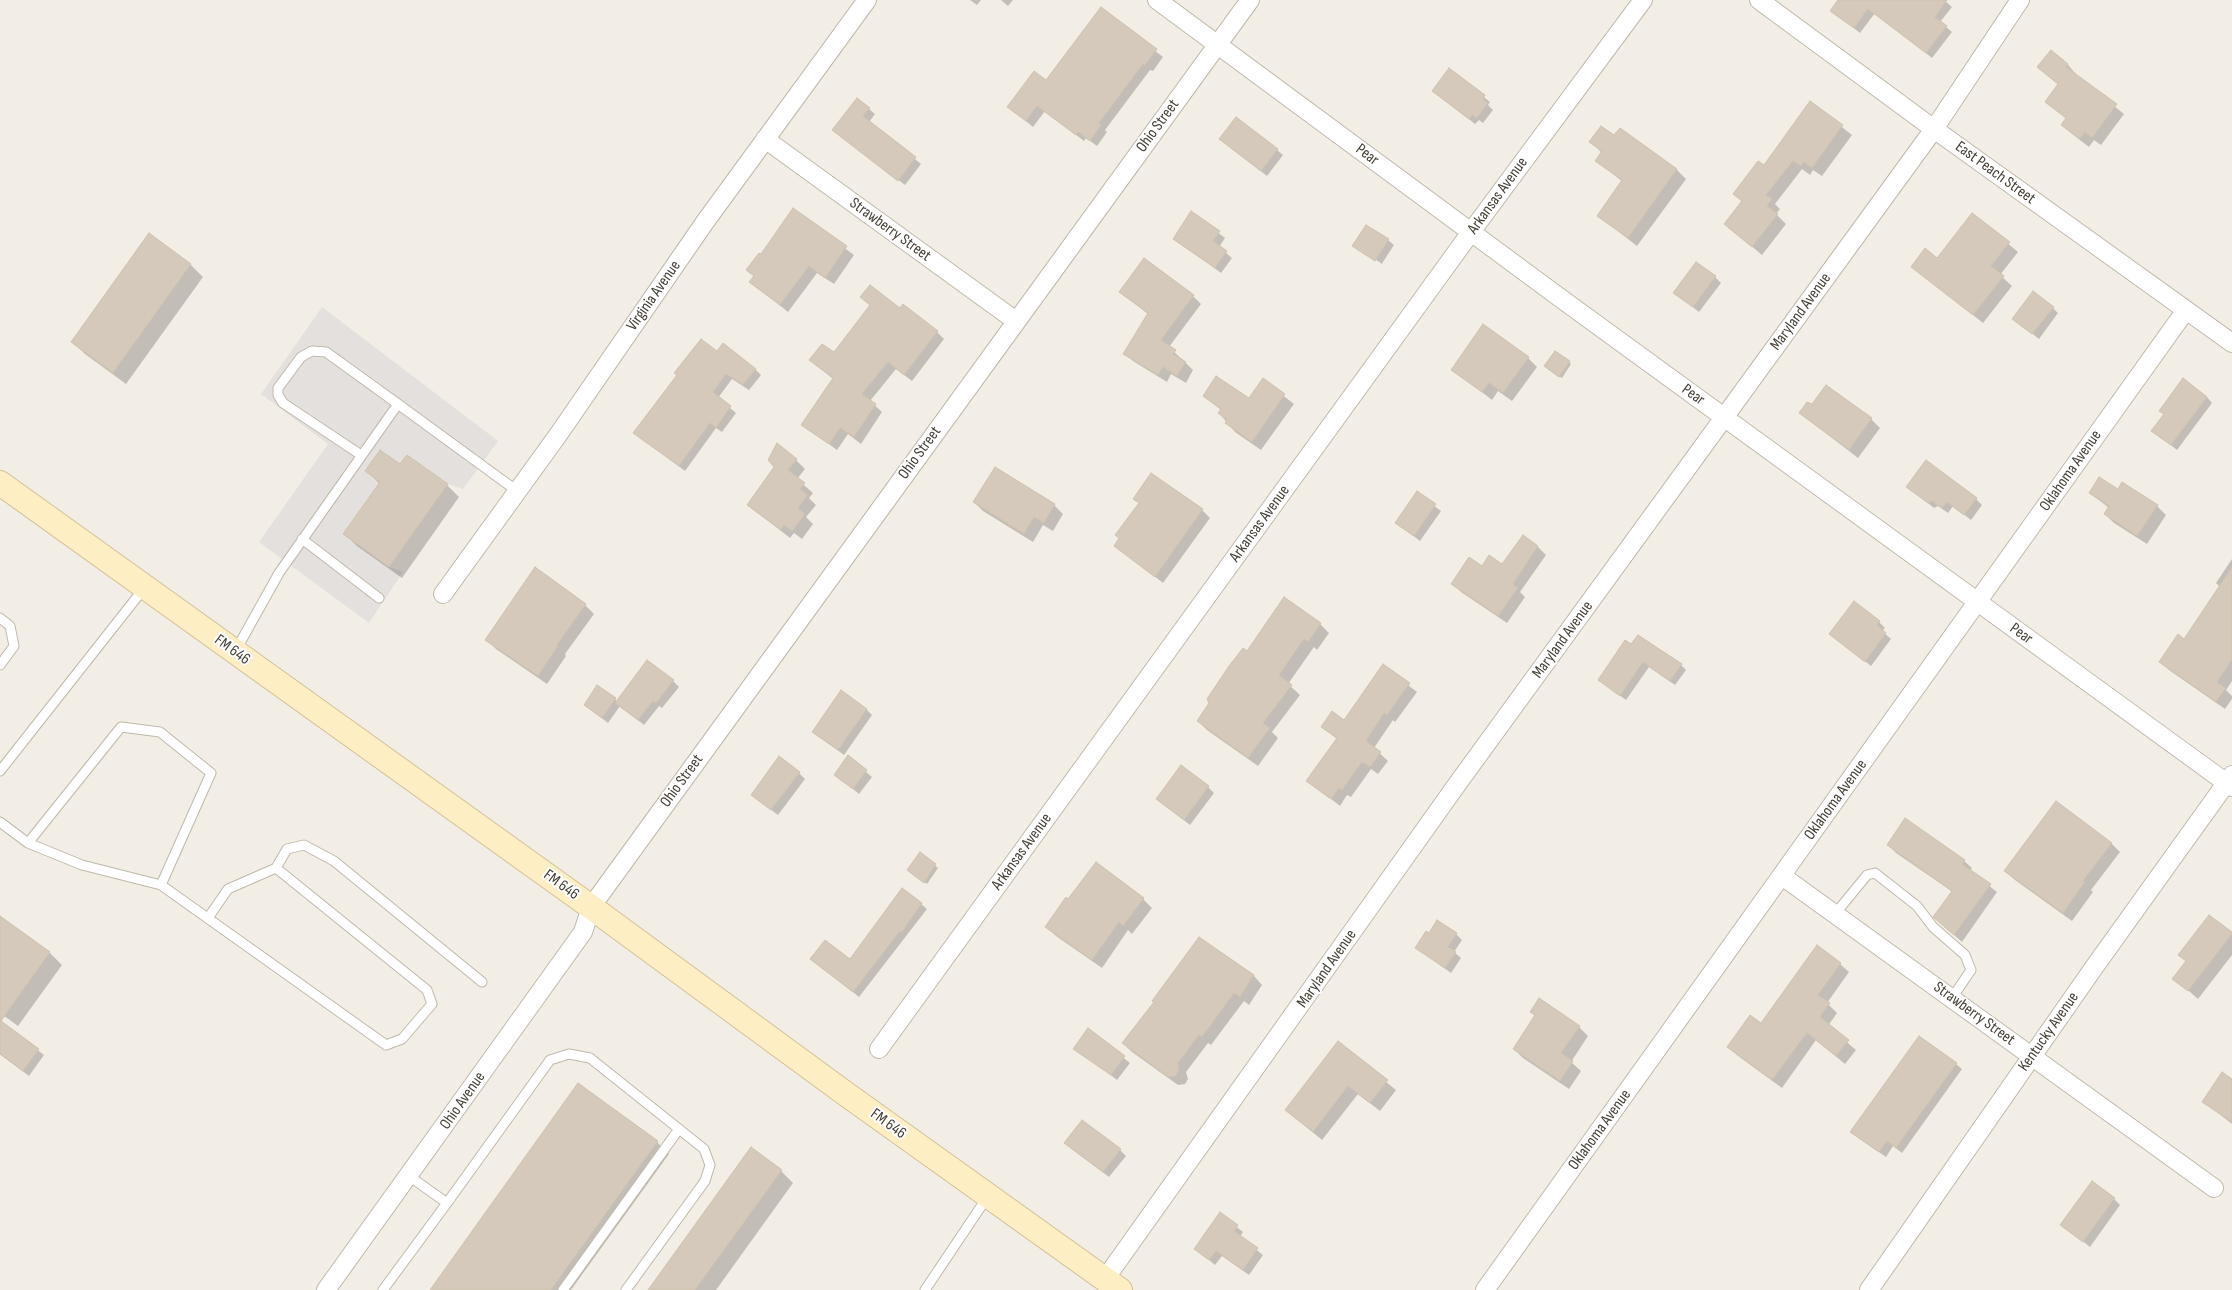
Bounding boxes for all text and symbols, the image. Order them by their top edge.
street label: Ohio Street [1132,96,1184,156]
street label: East Peach Street [1951,137,2039,209]
street label: Pear [1352,140,1382,170]
street label: Arkansas Avenue [1464,154,1532,238]
street label: Strawberry Street [846,194,934,266]
street label: Virginia Avenue [623,257,685,335]
street label: Maryland Avenue [1767,270,1835,354]
street label: Pear [1678,380,1708,410]
street label: Ohio Street [894,423,946,483]
street label: Oklahoma Avenue [2036,427,2106,515]
street label: Arkansas Avenue [1226,482,1294,566]
street label: Maryland Avenue [1529,598,1597,682]
street label: Pear [2006,619,2036,649]
street label: FM 646 [210,631,254,669]
street label: Ohio Street [656,751,708,811]
street label: Oklahoma Avenue [1800,756,1872,844]
street label: Arkansas Avenue [988,810,1056,894]
street label: FM 646 [539,866,583,904]
street label: Maryland Avenue [1293,926,1361,1012]
street label: Strawberry Street [1930,978,2018,1050]
street label: Kentucky Avenue [2015,989,2083,1075]
street label: Ohio Avenue [436,1068,490,1134]
street label: Oklahoma Avenue [1564,1086,1636,1174]
street label: FM 646 [866,1105,910,1143]

